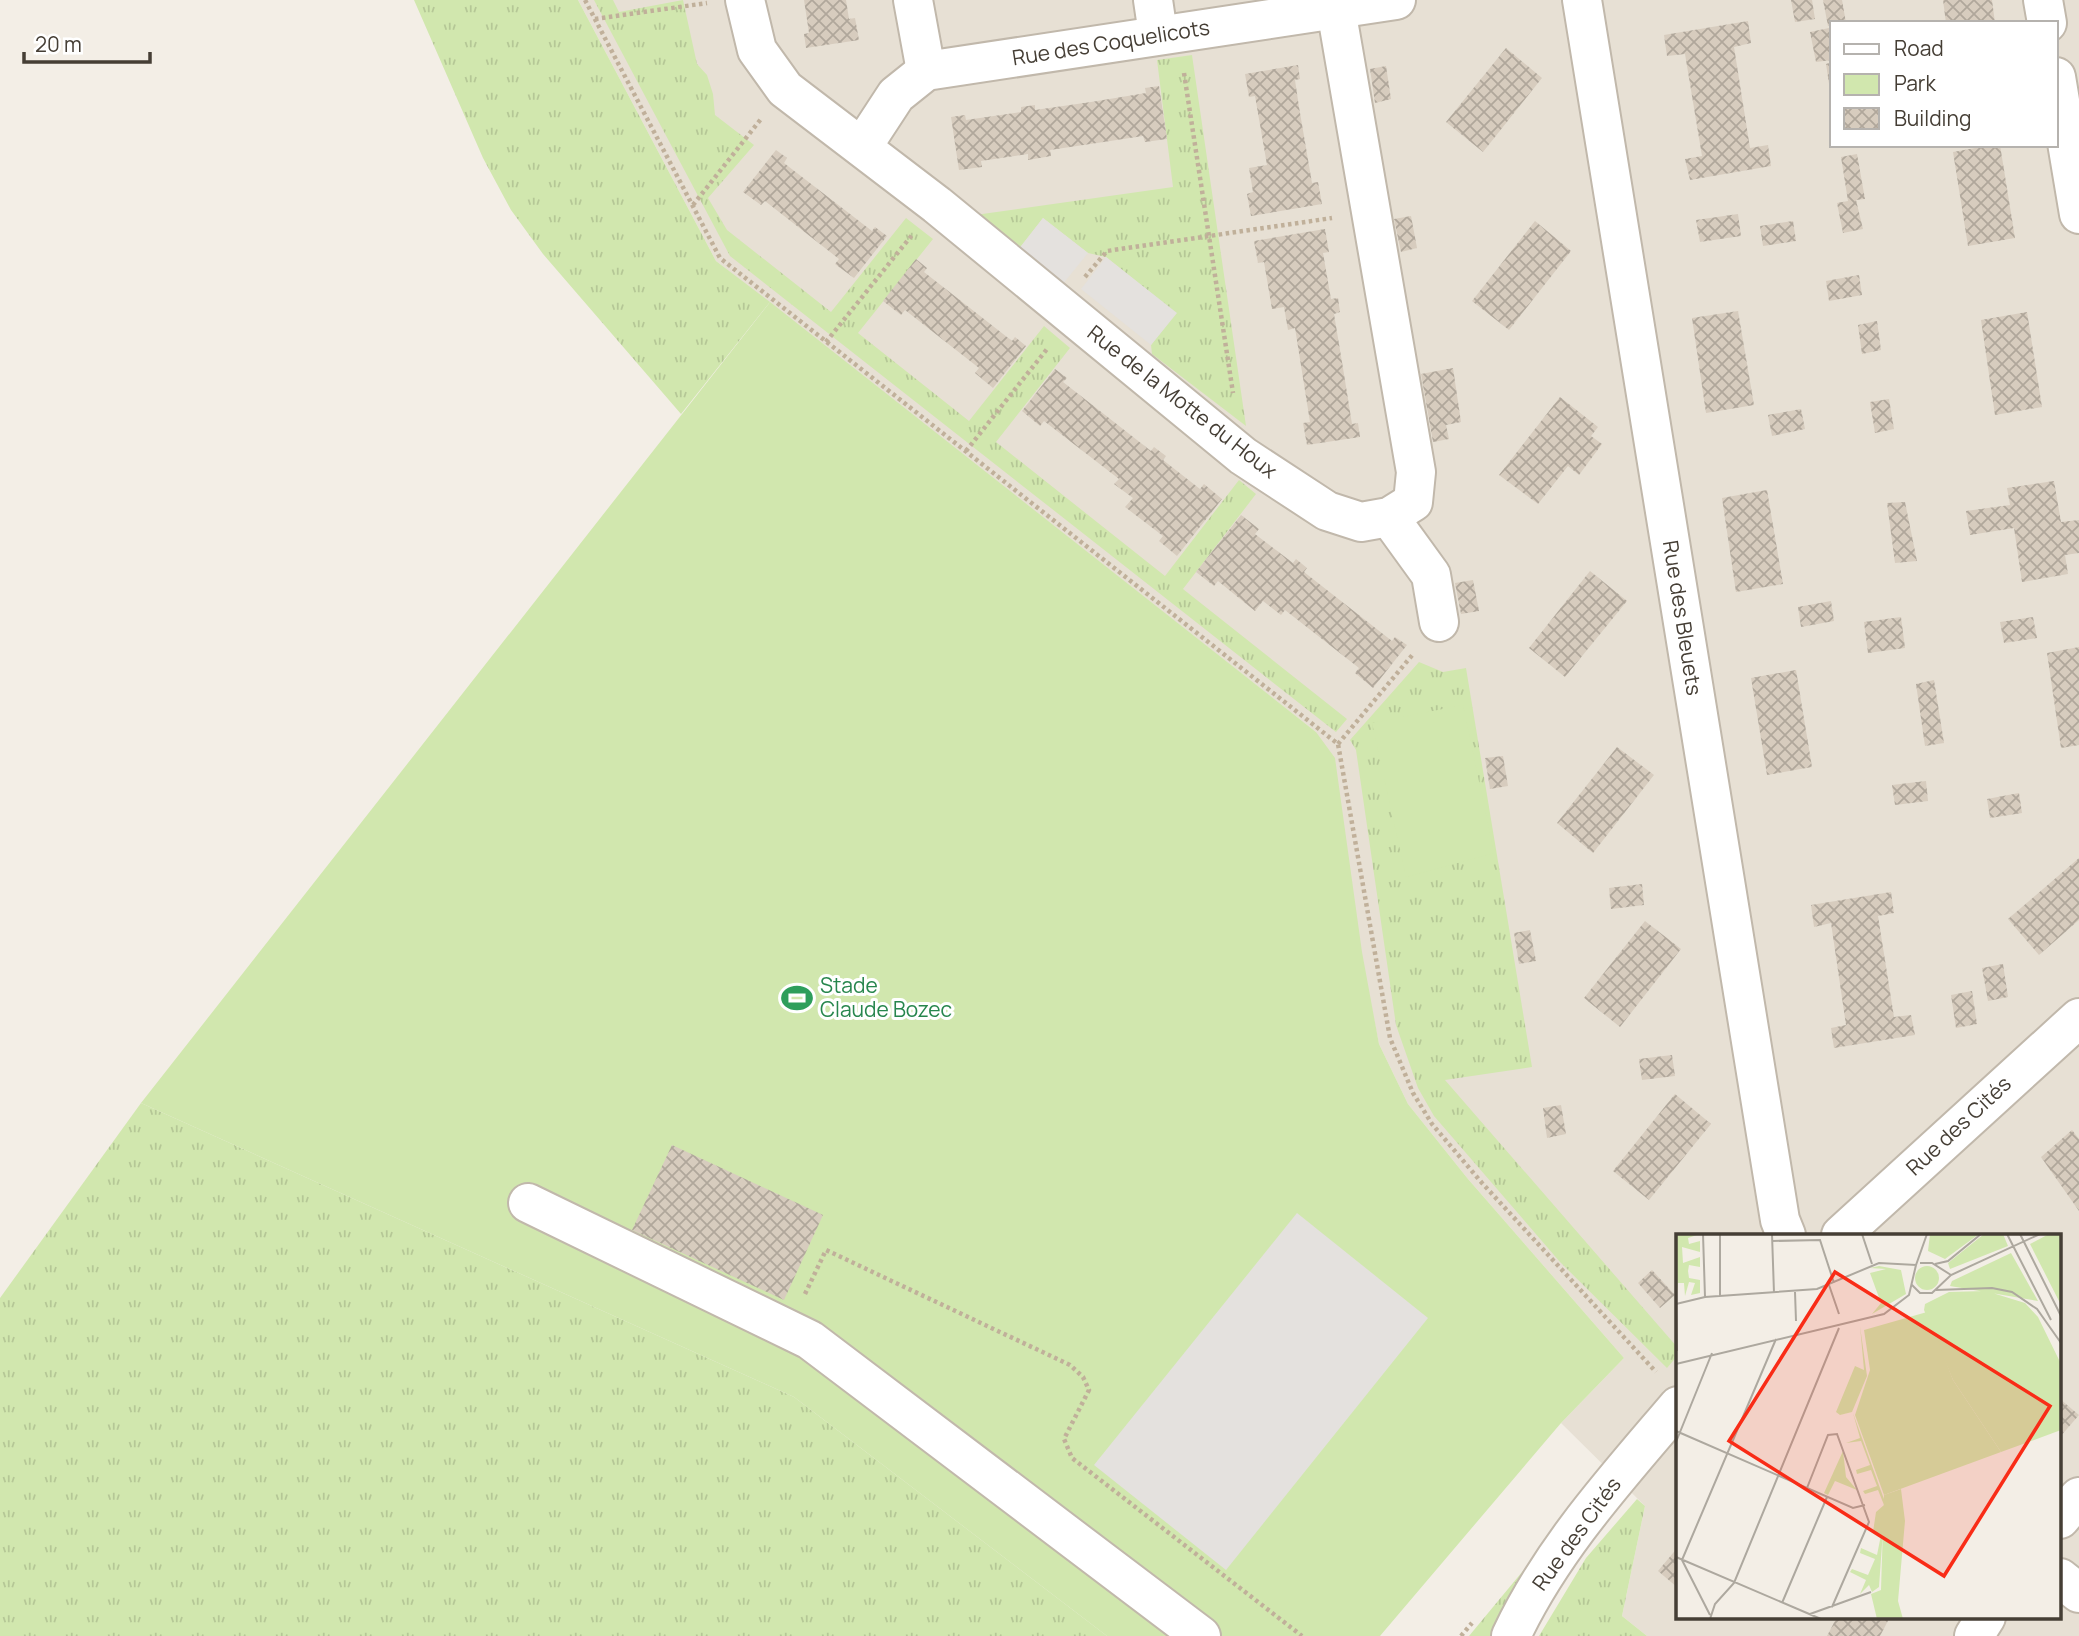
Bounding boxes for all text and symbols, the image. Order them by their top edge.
street label: Rue des Coquelicots [1010,13,1212,71]
scale bar [24,21,150,65]
legend [1830,21,2058,147]
text: 20 m [35,30,82,58]
text: Road [1894,34,1944,62]
text: Park [1894,69,1936,97]
text: Building [1894,104,1971,132]
street label: Rue de la Motte du Houx [1082,318,1283,484]
street label: Rue des Bleuets [1657,538,1709,697]
place label: Stade Claude Bozec [820,971,952,1023]
sports icon: Stade Claude Bozec [780,981,814,1015]
street label: Rue des Cités [1900,1069,2017,1181]
inset map [1676,1234,2062,1618]
street label: Rue des Cités [1526,1471,1627,1596]

